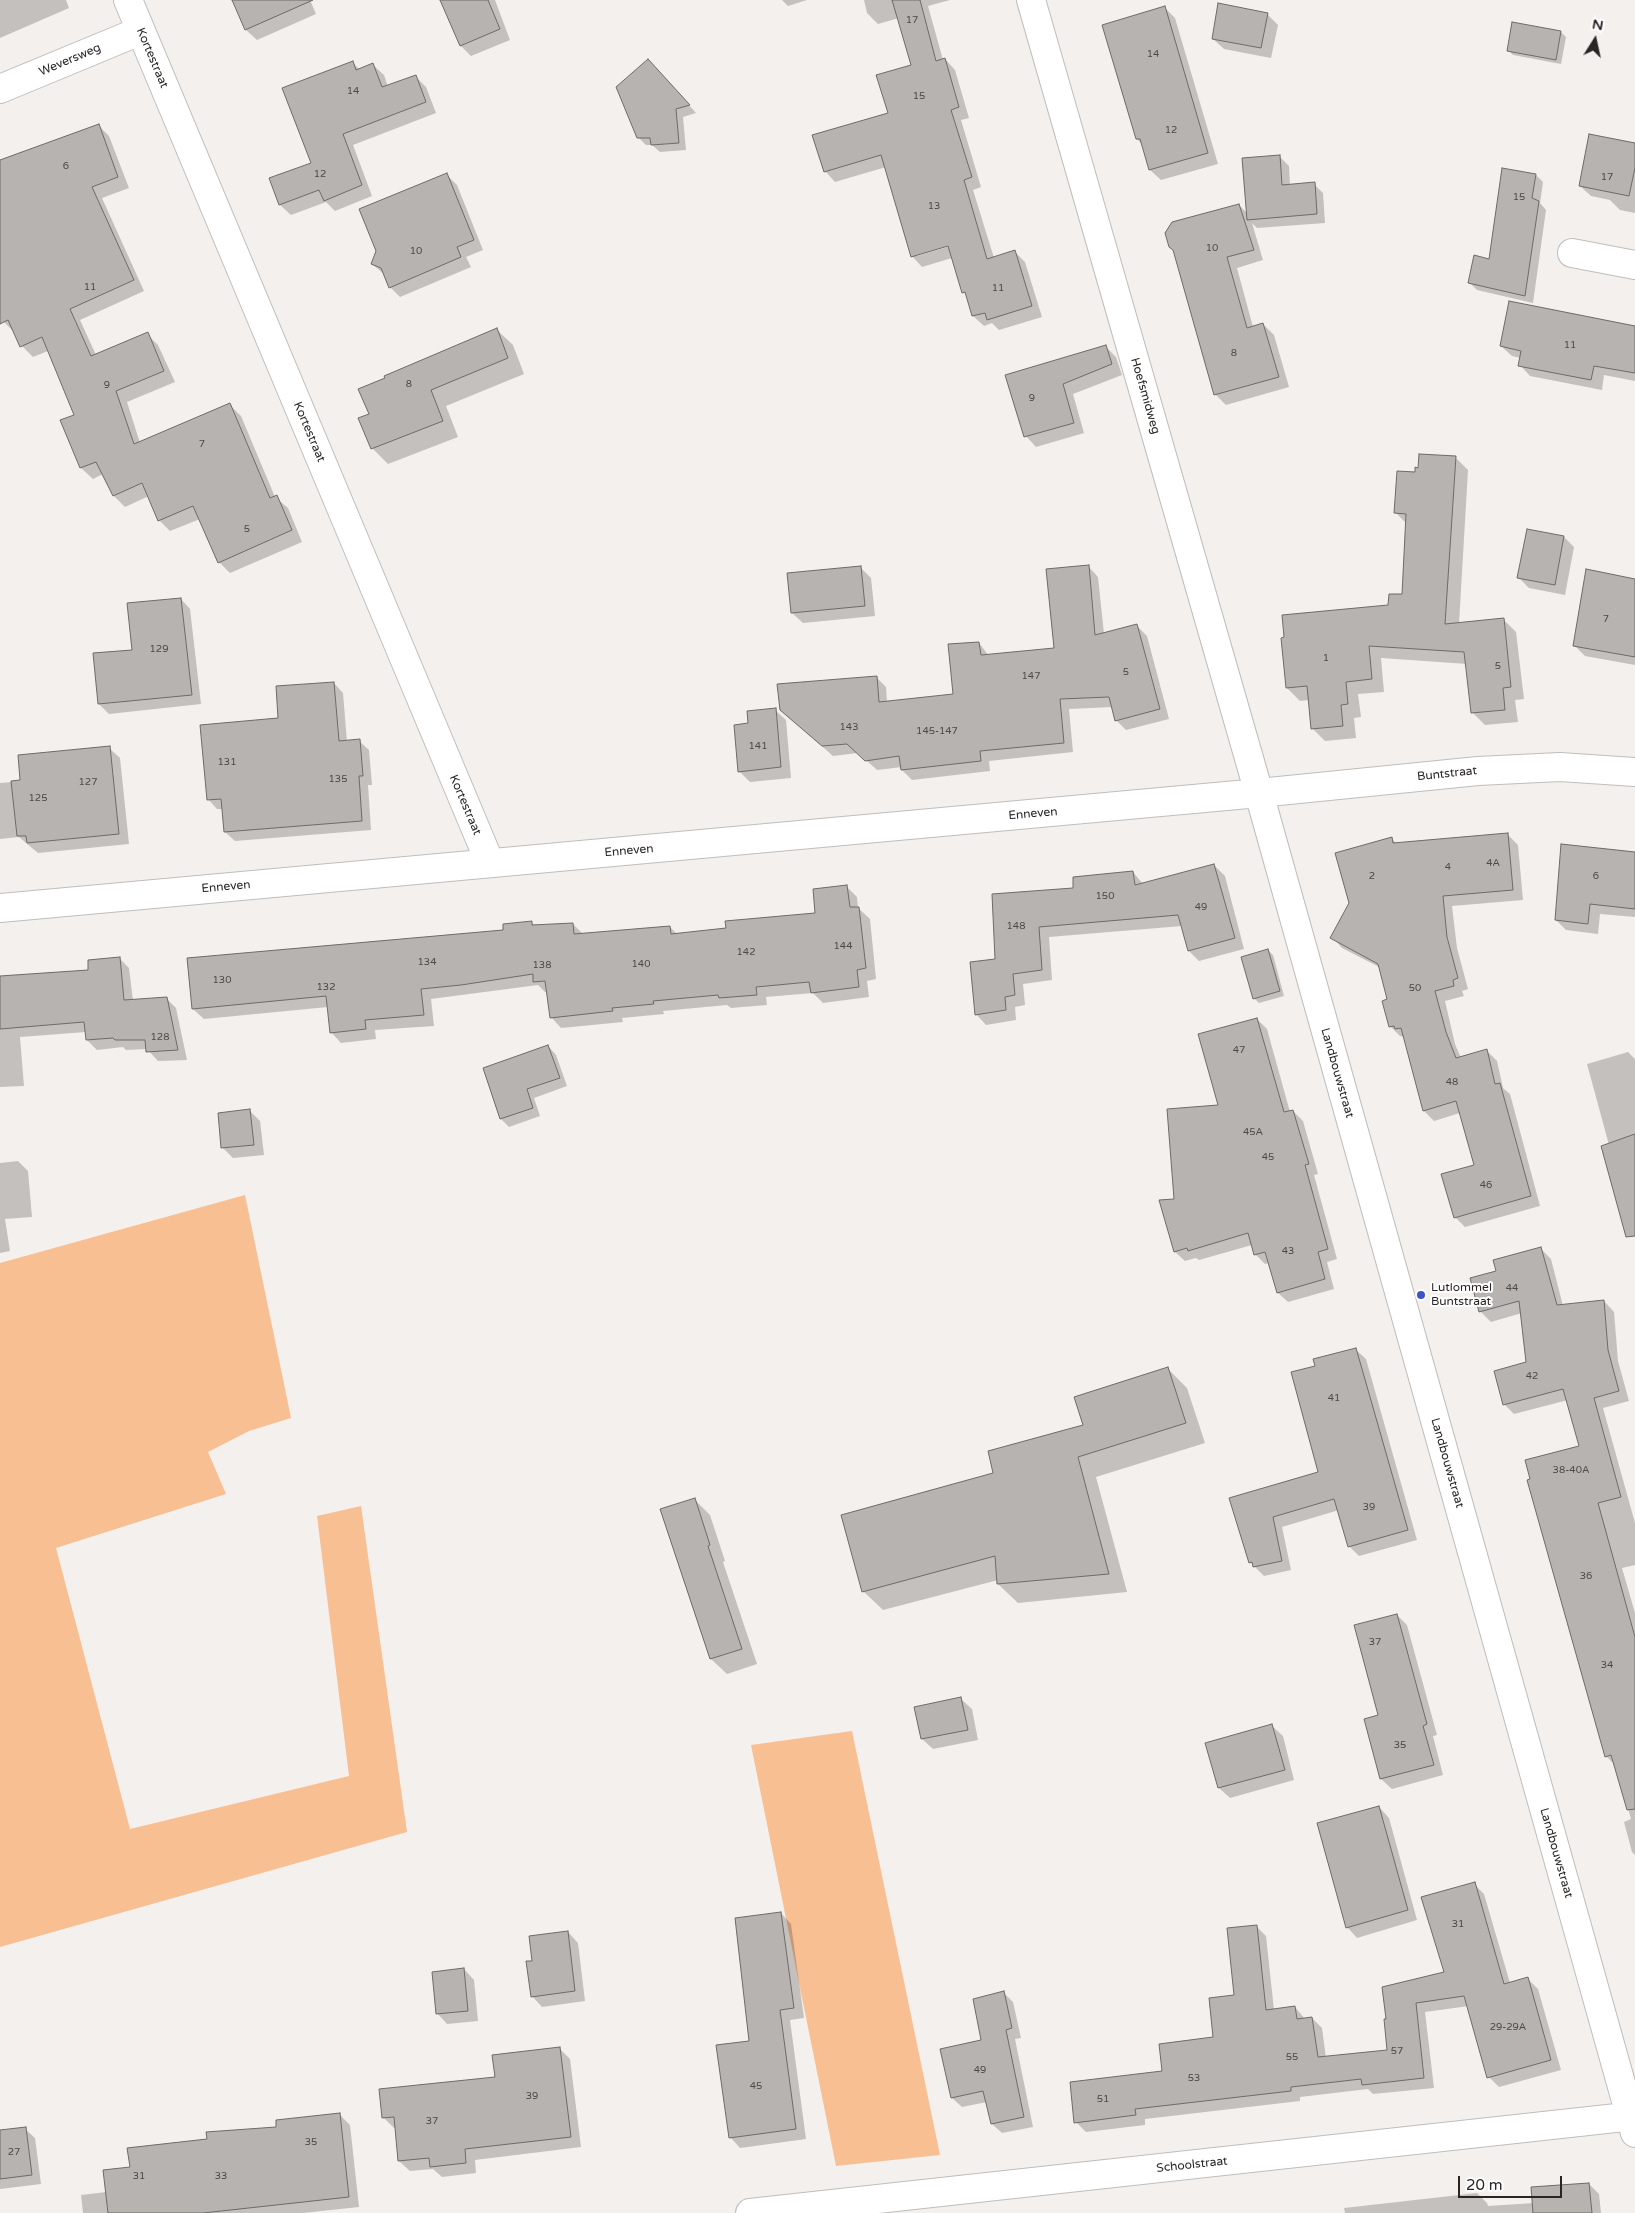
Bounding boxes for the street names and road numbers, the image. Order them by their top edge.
street label: Kortestraat [133,26,171,90]
street label: Weversweg [37,41,103,79]
street label: Hoefsmidweg [1127,356,1163,436]
street label: Kortestraat [290,400,328,464]
street label: Buntstraat [1416,764,1478,784]
street label: Kortestraat [446,773,484,837]
street label: Enneven [1008,805,1058,823]
street label: Enneven [604,842,654,860]
street label: Enneven [201,878,251,896]
street label: Landbouwstraat [1317,1026,1357,1120]
street label: Landbouwstraat [1427,1416,1467,1510]
street label: Landbouwstraat [1536,1806,1576,1900]
street label: Schoolstraat [1156,2154,1228,2176]

